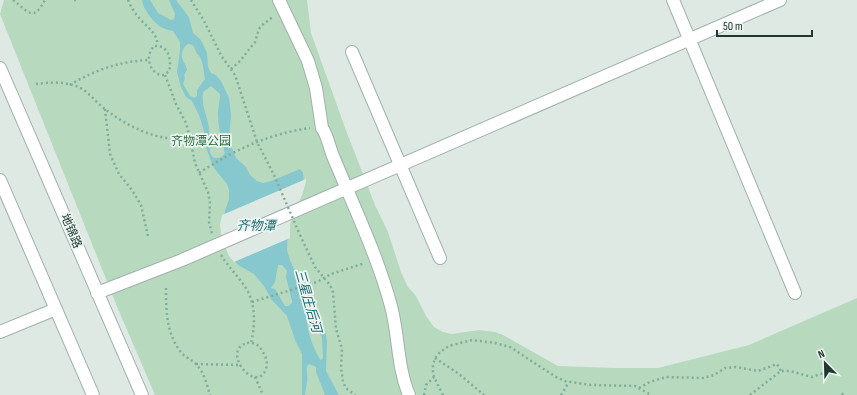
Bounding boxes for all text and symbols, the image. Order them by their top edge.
scale bar [717,12,812,38]
text: 50 m [723,19,743,34]
park label: 齐物潭公园 [171,134,231,149]
street label: 地锦路 [57,211,85,251]
water label: 齐物潭 [236,218,277,234]
water label: 三星庄后河 [291,268,325,337]
north arrow [805,343,845,383]
text: N [816,347,827,361]

